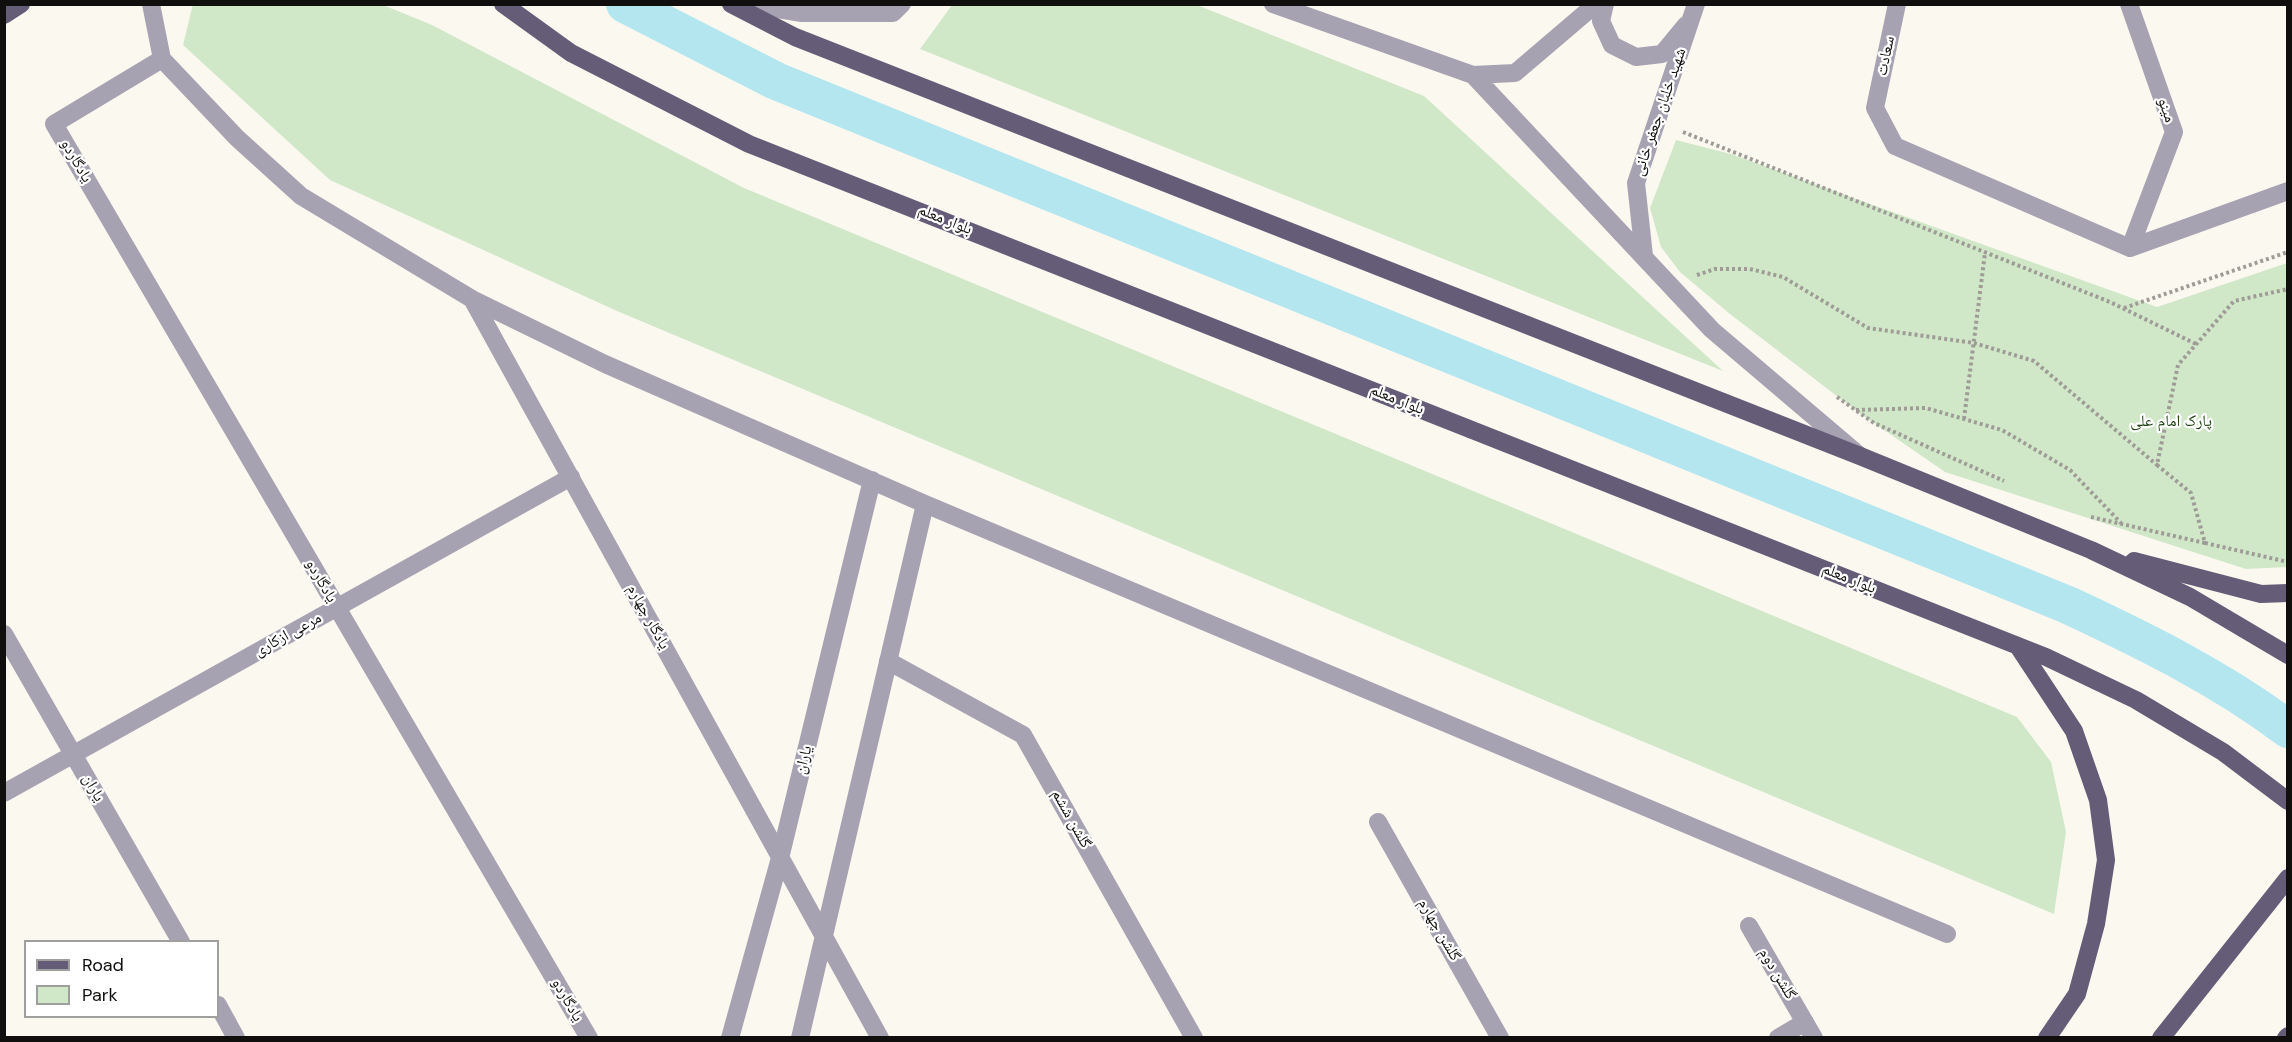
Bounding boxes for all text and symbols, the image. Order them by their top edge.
street label: سعادت [1872,34,1900,78]
street label: شهید خلبان جعفر خانی [1629,46,1691,178]
street label: مینو [2153,95,2179,125]
street label: یادگار‌دو [56,136,96,186]
street label: بلوار معلم [915,201,975,239]
street label: بلوار معلم [1367,381,1427,419]
park label: پارک امام علی [2130,412,2212,432]
street label: یادگار‌دو [301,556,341,606]
street label: بلوار معلم [1819,560,1879,598]
street label: یادگار چهارم [622,581,674,653]
street label: مرعی ازکاری [251,609,325,661]
street label: یاران [791,744,817,776]
street label: یاران [77,771,109,805]
street label: گلشن ششم [1047,786,1095,852]
street label: گلشن چهارم [1413,895,1465,965]
legend [24,940,219,1018]
street label: گلشن دوم [1754,945,1800,1003]
text: Road [82,953,124,977]
street label: یادگار‌دو [547,975,587,1025]
text: Park [82,983,118,1007]

